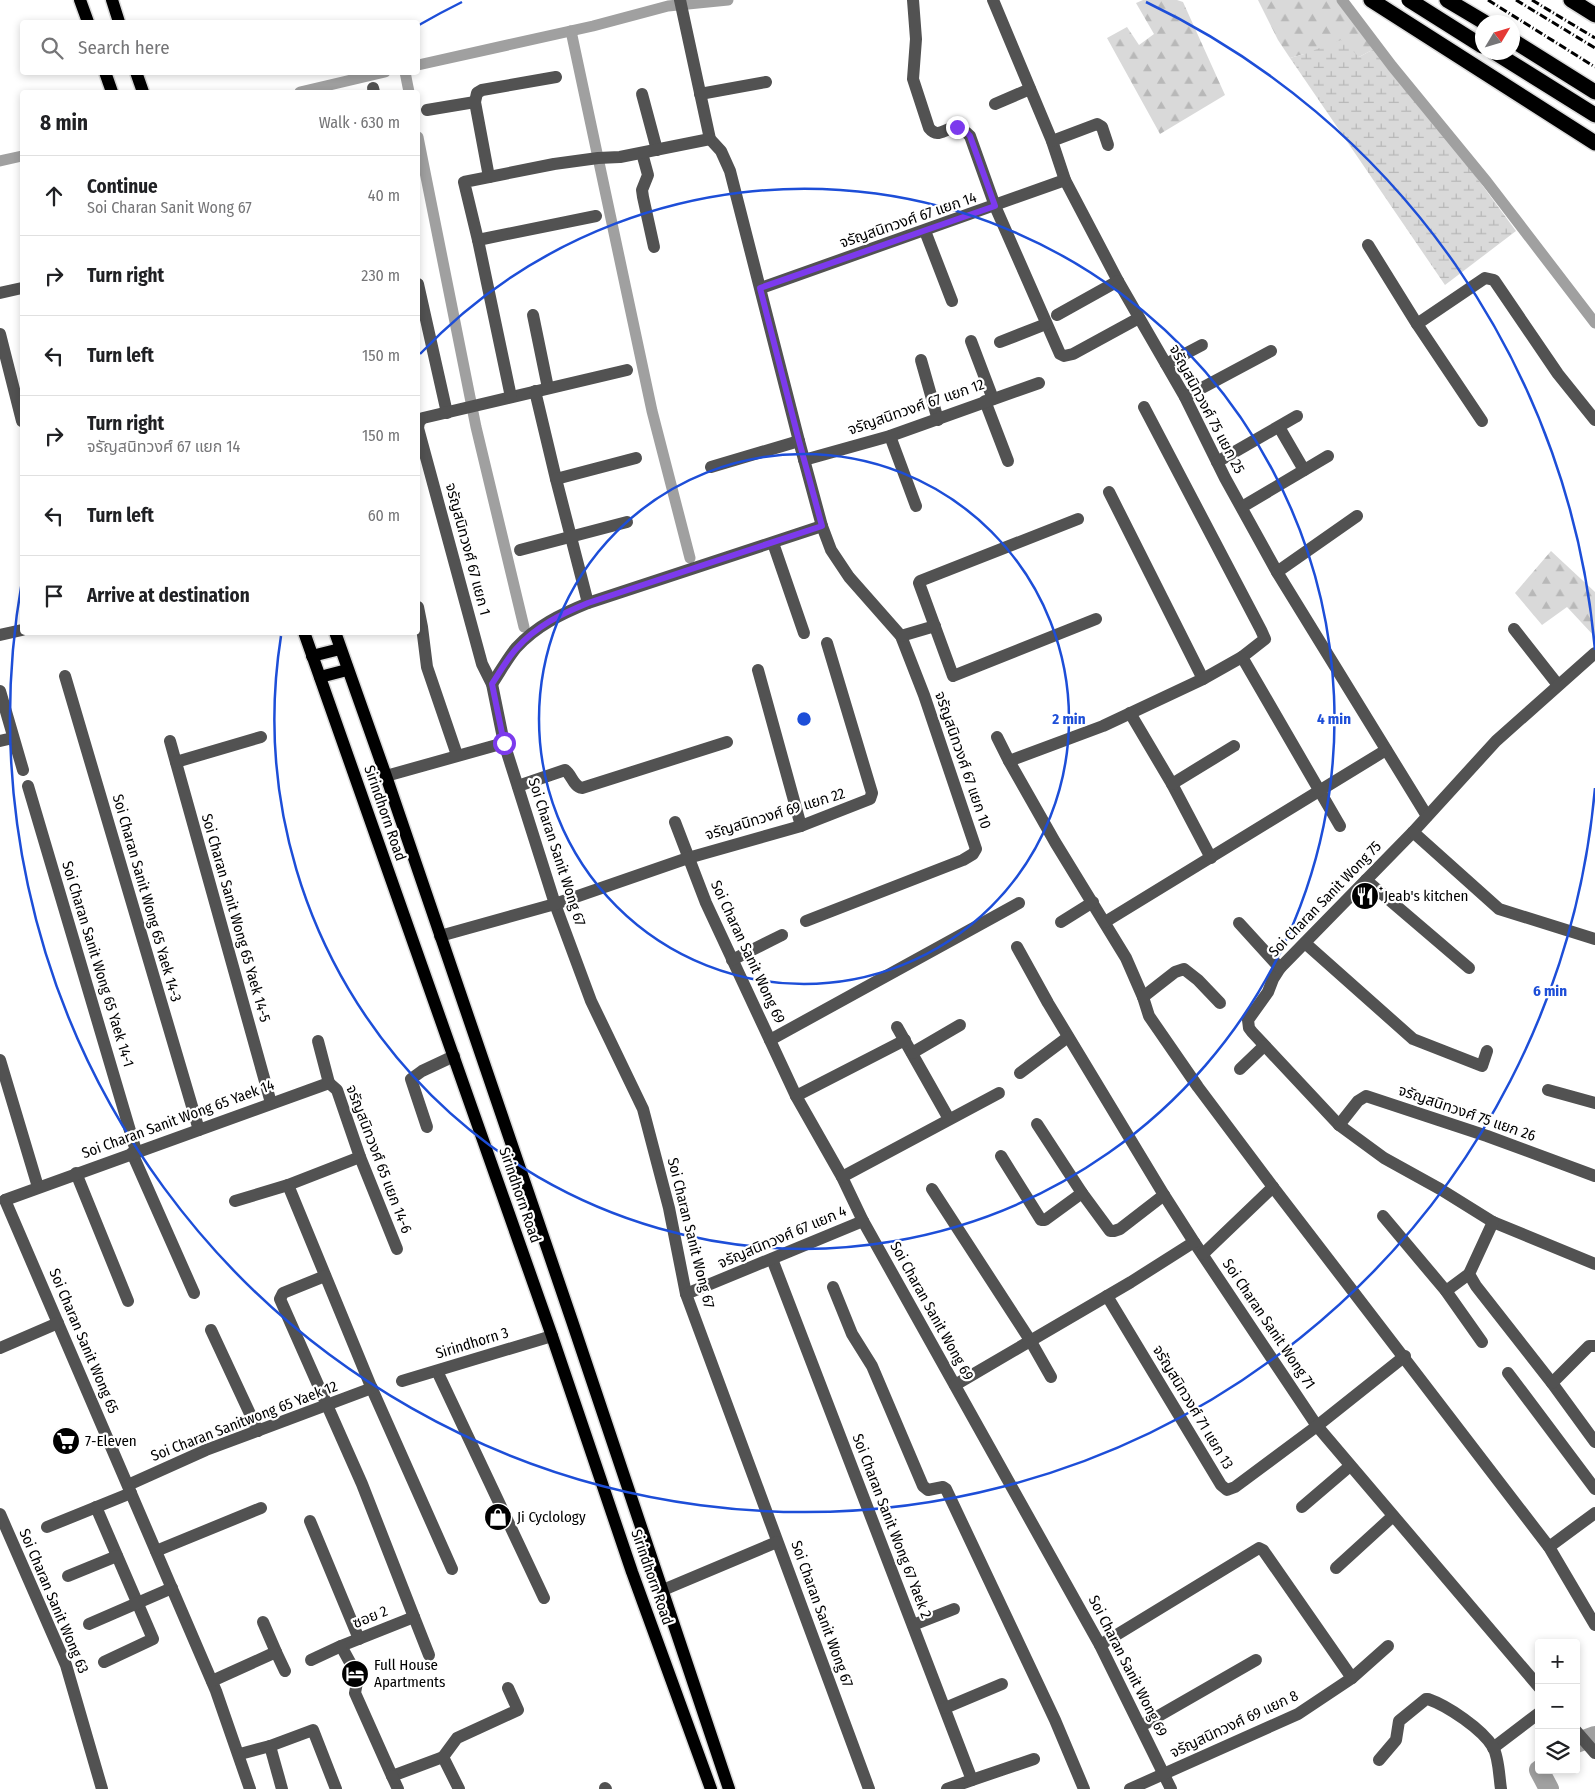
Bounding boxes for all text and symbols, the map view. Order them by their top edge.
north arrow [1475,15,1520,60]
search box [20,20,420,75]
icon: search [38,34,66,62]
text: Search here [78,36,170,59]
text: 8 min [40,110,88,136]
text: Walk · 630 m [319,113,400,132]
route end [946,116,969,139]
text: Continue [87,175,158,198]
icon: ahead [40,182,68,210]
text: 40 m [368,186,400,205]
street label: จรัญสนิทวงศ์ 67 แยก 14 [837,188,979,252]
text: Soi Charan Sanit Wong 67 [87,198,252,217]
icon: right [40,262,68,290]
text: Turn right [87,264,164,287]
text: 230 m [361,266,400,285]
street label: จรัญสนิทวงศ์ 75 แยก 25 [1165,341,1249,477]
icon: left [40,342,68,370]
text: Turn left [87,344,154,367]
text: 150 m [362,346,400,365]
street label: จรัญสนิทวงศ์ 67 แยก 12 [845,375,987,439]
text: Turn right [87,412,164,435]
icon: right [40,422,68,450]
text: 150 m [362,426,400,445]
text: จรัญสนิทวงศ์ 67 แยก 14 [87,437,240,456]
street label: จรัญสนิทวงศ์ 67 แยก 1 [442,481,494,617]
icon: left [40,502,68,530]
text: Turn left [87,504,154,527]
text: 60 m [368,506,400,525]
icon: arrive [40,582,68,610]
text: Arrive at destination [87,584,250,607]
street label: จรัญสนิทวงศ์ 67 แยก 10 [931,689,995,831]
centre of rings [795,710,813,728]
text: 2 min [1051,710,1086,728]
text: 4 min [1317,710,1351,728]
route start [493,732,516,755]
street label: Sirindhorn Road [360,763,410,863]
street label: Soi Charan Sanit Wong 67 [525,776,589,928]
street label: จรัญสนิทวงศ์ 69 แยก 22 [703,784,847,844]
street label: Soi Charan Sanit Wong 65 Yaek 14-3 [109,792,185,1004]
street label: Soi Charan Sanit Wong 65 Yaek 14-5 [198,812,274,1024]
street label: Soi Charan Sanit Wong 75 [1265,837,1385,961]
street label: Soi Charan Sanit Wong 65 Yaek 14-1 [58,859,138,1069]
street label: Soi Charan Sanit Wong 69 [707,878,789,1026]
restaurant icon: ๋Jeab's kitchen [1350,881,1380,911]
place label: ๋Jeab's kitchen [1379,886,1468,905]
text: 6 min [1533,982,1567,1000]
street label: Soi Charan Sanit Wong 65 Yaek 14 [79,1076,277,1162]
street label: จรัญสนิทวงศ์ 75 แยก 26 [1396,1081,1538,1145]
street label: จรัญสนิทวงศ์ 65 แยก 14-6 [342,1082,416,1236]
street label: Sirindhorn Road [495,1145,545,1245]
street label: Soi Charan Sanit Wong 67 [664,1156,718,1310]
street label: จรัญสนิทวงศ์ 67 แยก 4 [715,1202,849,1272]
street label: Soi Charan Sanit Wong 69 [886,1238,978,1384]
street label: Soi Charan Sanit Wong 71 [1219,1256,1319,1392]
street label: Soi Charan Sanit Wong 65 [45,1266,123,1416]
street label: Sirindhorn 3 [433,1323,511,1363]
street label: จรัญสนิทวงศ์ 71 แยก 13 [1149,1342,1237,1473]
street label: Soi Charan Sanitwong 65 Yaek 12 [148,1377,340,1465]
supermarket icon: 7-Eleven [51,1426,81,1456]
street label: Soi Charan Sanit Wong 67 Yaek 2 [848,1431,936,1621]
place label: 7-Eleven [85,1432,137,1450]
shop icon: Ji Cyclology [483,1502,513,1532]
place label: Ji Cyclology [517,1508,586,1526]
street label: Soi Charan Sanit Wong 63 [15,1526,93,1676]
street label: Sirindhorn Road [627,1527,677,1627]
street label: Soi Charan Sanit Wong 67 [787,1538,857,1690]
street label: Soi Charan Sanit Wong 69 [1085,1592,1171,1740]
street label: ซอย 2 [350,1602,390,1632]
map controls [1535,1639,1580,1774]
button: + [1535,1639,1580,1684]
place label: Full House Apartments [374,1656,445,1691]
hotel icon: Full House Apartments [340,1659,370,1689]
button: − [1535,1684,1580,1729]
street label: จรัญสนิทวงศ์ 69 แยก 8 [1167,1686,1301,1762]
button: layers [1535,1729,1580,1774]

